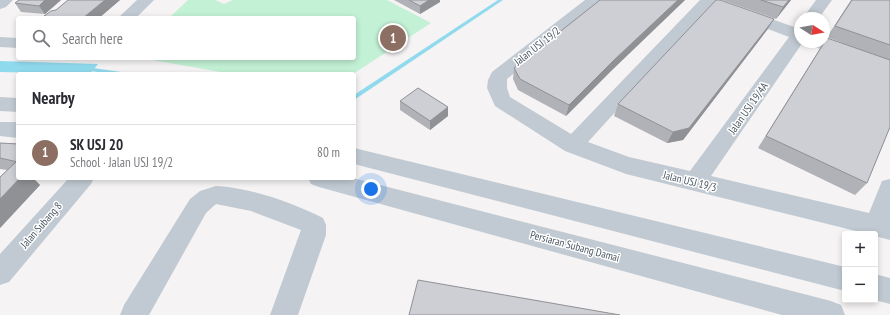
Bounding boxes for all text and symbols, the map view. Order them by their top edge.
north arrow [794,12,830,48]
search box [16,16,356,60]
pin: 1 [380,23,406,53]
street label: Jalan USJ 19/2 [510,24,563,69]
icon: search [30,27,52,49]
text: Search here [62,29,123,48]
street label: Jalan USJ 19/4A [725,79,771,137]
text: Nearby [32,87,75,109]
text: SK USJ 20 [70,135,123,154]
text: 1 [42,144,48,161]
text: 80 m [317,144,340,161]
text: School · Jalan USJ 19/2 [70,154,173,171]
street label: Jalan USJ 19/3 [661,167,718,194]
your location [361,179,381,199]
street label: Jalan Subang 8 [16,199,65,252]
street label: Persiaran Subang Damai [529,227,621,265]
map controls [842,231,878,303]
button: + [842,231,878,267]
button: − [842,267,878,303]

